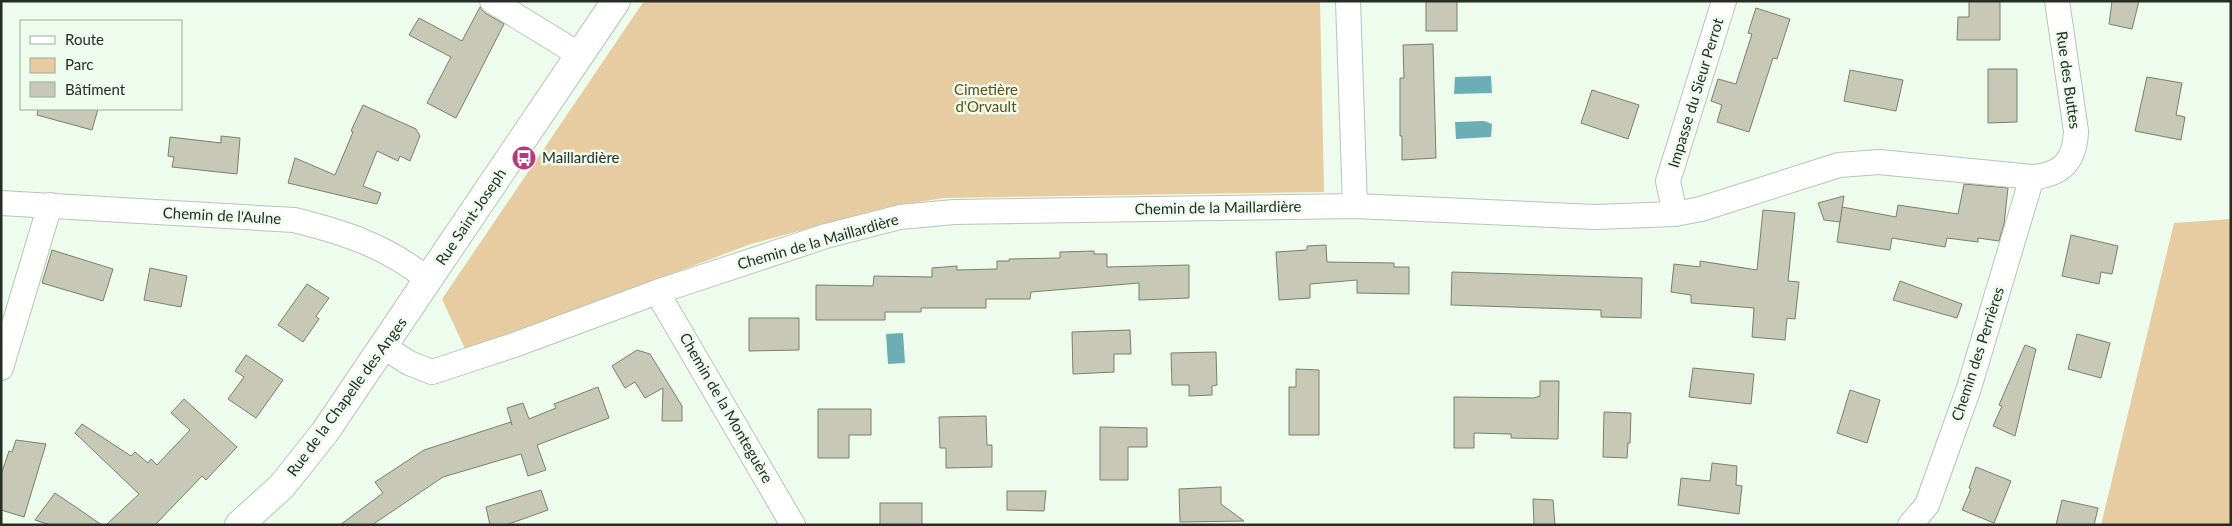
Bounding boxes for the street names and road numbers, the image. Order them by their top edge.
street label: Impasse du Sieur Perrot [1664,15,1727,170]
street label: Rue des Buttes [2053,30,2085,130]
street label: Rue Saint-Joseph [431,165,509,268]
street label: Chemin de la Maillardière [1134,197,1302,217]
street label: Chemin de l'Aulne [162,203,282,227]
street label: Chemin de la Maillardière [735,209,900,273]
street label: Chemin des Perrières [1947,284,2007,423]
street label: Rue de la Chapelle des Anges [282,313,410,479]
street label: Chemin de la Monteguère [676,329,777,486]

